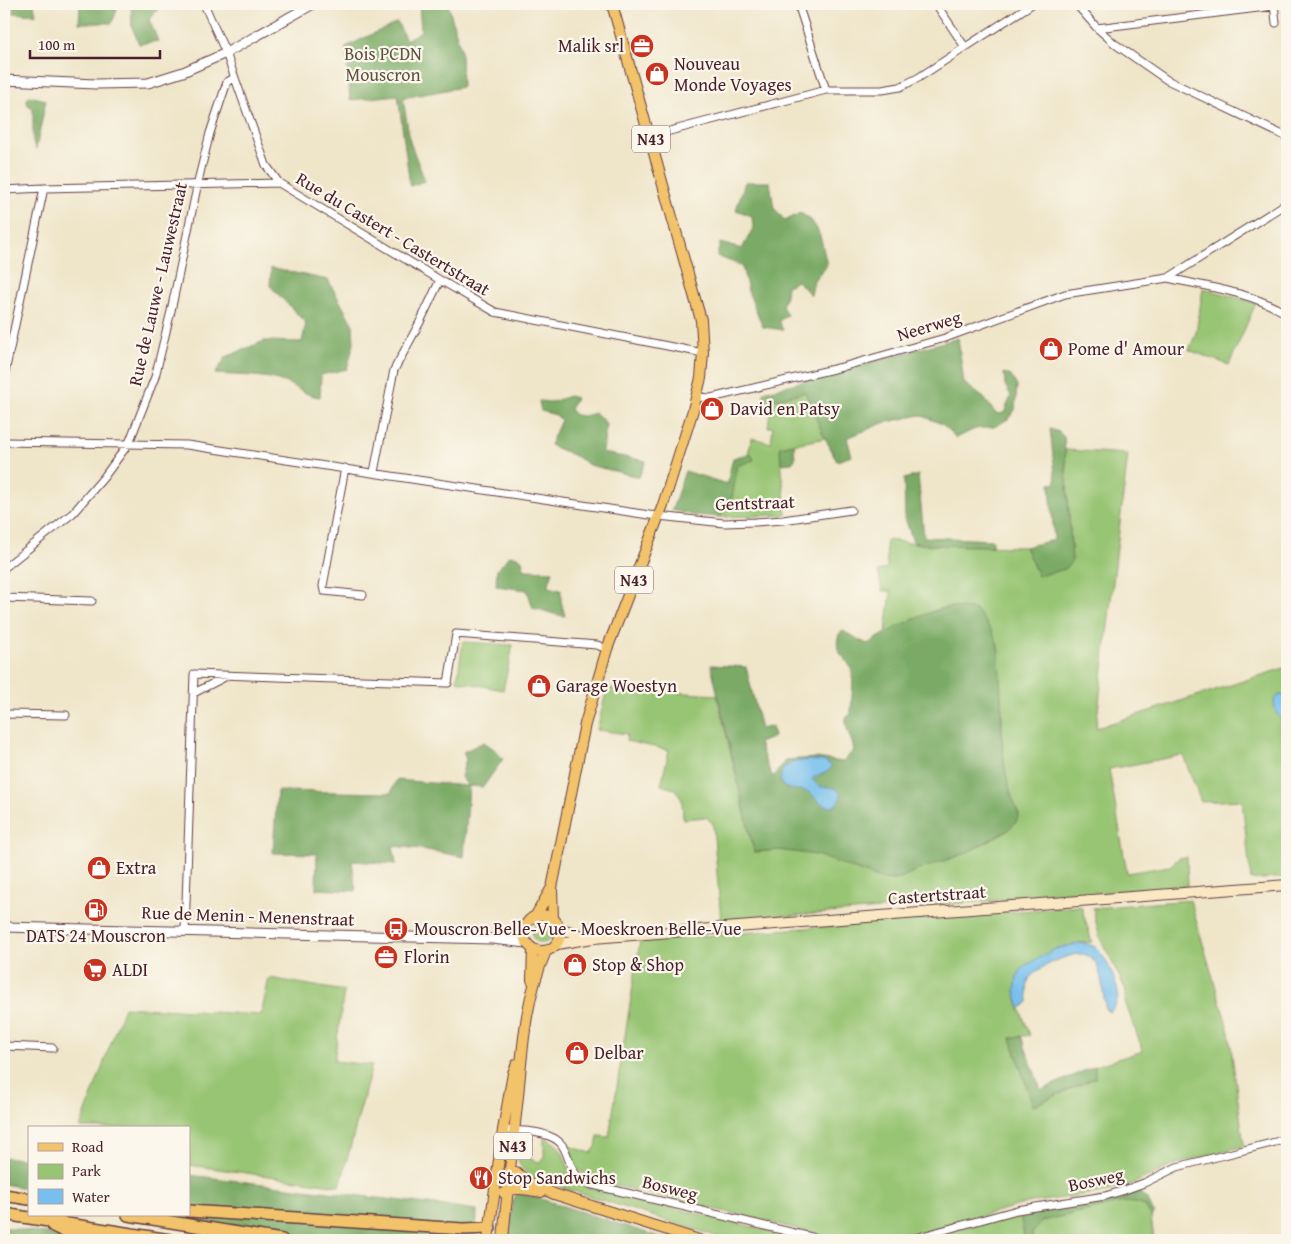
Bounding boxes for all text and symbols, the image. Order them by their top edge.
scale bar [30,28,160,60]
place label: Malik srl [558,32,624,59]
office icon: Malik srl [629,33,655,59]
text: 100 m [38,34,76,55]
park label: Bois PCDN Mouscron [344,40,422,88]
place label: Nouveau Monde Voyages [674,50,792,98]
shop icon: Nouveau Monde Voyages [644,61,670,87]
road number: N43 [632,126,670,152]
street label: Rue du Castert - Castertstraat [291,165,496,303]
street label: Rue de Lauwe - Lauwestraat [121,179,194,389]
street label: Neerweg [893,303,964,348]
place label: Pome d' Amour [1068,335,1185,362]
shop icon: Pome d' Amour [1038,336,1064,362]
place label: David en Patsy [730,395,840,422]
shop icon: David en Patsy [699,396,725,422]
street label: Gentstraat [715,488,796,517]
road number: N43 [615,566,653,594]
place label: Garage Woestyn [556,672,677,699]
shop icon: Garage Woestyn [526,673,552,699]
place label: Extra [116,854,157,881]
shop icon: Extra [86,855,112,881]
street label: Castertstraat [887,878,987,911]
fuel station icon: DATS 24 Mouscron [83,897,109,923]
street label: Rue de Menin - Menenstraat [141,898,356,933]
place label: Mouscron Belle-Vue - Moeskroen Belle-Vue [414,915,742,942]
bus stop icon: Mouscron Belle-Vue - Moeskroen Belle-Vue [383,916,409,942]
place label: DATS 24 Mouscron [26,922,166,949]
place label: Florin [404,943,450,970]
office icon: Florin [373,944,399,970]
place label: Stop & Shop [592,951,684,978]
shop icon: Stop & Shop [562,952,588,978]
place label: ALDI [112,956,148,983]
supermarket icon: ALDI [82,957,108,983]
place label: Delbar [594,1039,644,1066]
shop icon: Delbar [564,1040,590,1066]
legend [28,1126,190,1216]
road number: N43 [494,1132,532,1160]
text: Road [72,1136,103,1157]
text: Park [72,1160,101,1181]
street label: Bosweg [1066,1160,1126,1199]
place label: Stop Sandwichs [498,1164,616,1191]
restaurant icon: Stop Sandwichs [468,1165,494,1191]
street label: Bosweg [640,1168,701,1207]
text: Water [72,1186,110,1207]

